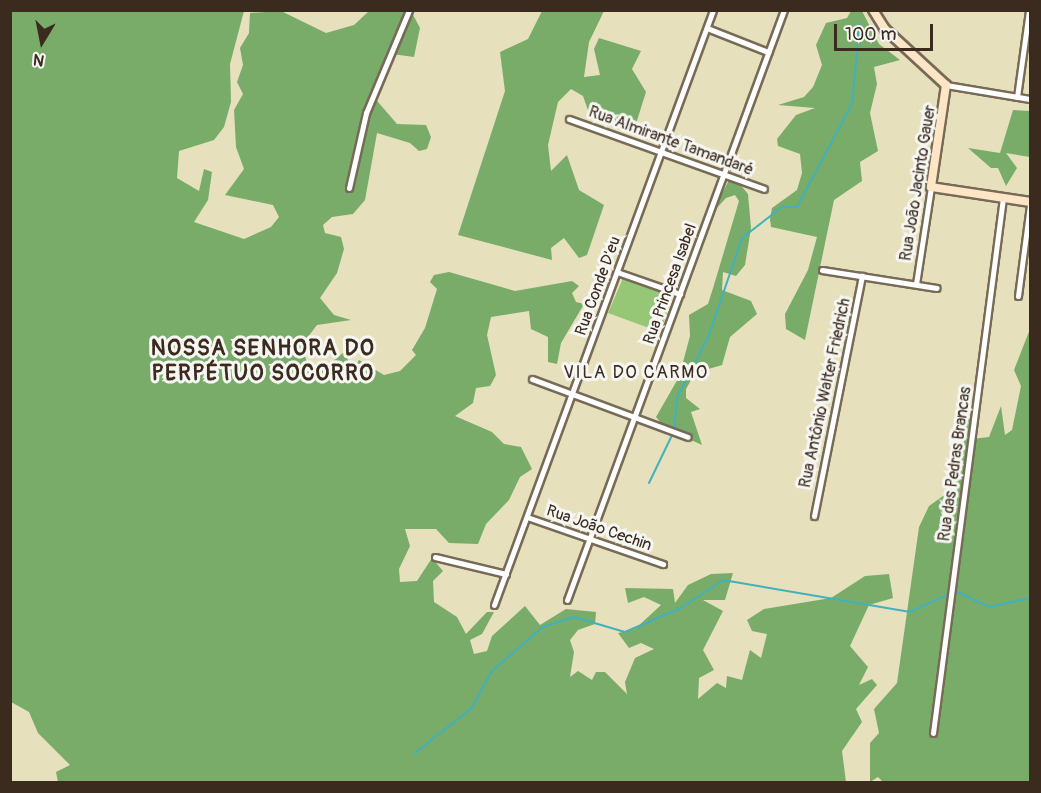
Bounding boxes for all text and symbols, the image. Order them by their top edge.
north arrow [12,12,72,72]
scale bar [837,12,936,50]
text: 100 m [845,23,897,46]
text: N [32,49,46,71]
street label: Rua Almirante Tamandaré [586,102,756,180]
street label: Rua João Jacinto Gauer [896,104,940,262]
street label: Rua Princesa Isabel [639,221,701,347]
street label: Rua Conde D'eu [571,234,625,338]
street label: Rua Antônio Walter Friedrich [796,297,854,489]
district label: NOSSA SENHORA DO PERPÉTUO SOCORRO [151,335,375,386]
district label: VILA DO CARMO [563,362,709,384]
street label: Rua das Pedras Brancas [935,385,975,543]
street label: Rua João Cechin [544,501,654,555]

